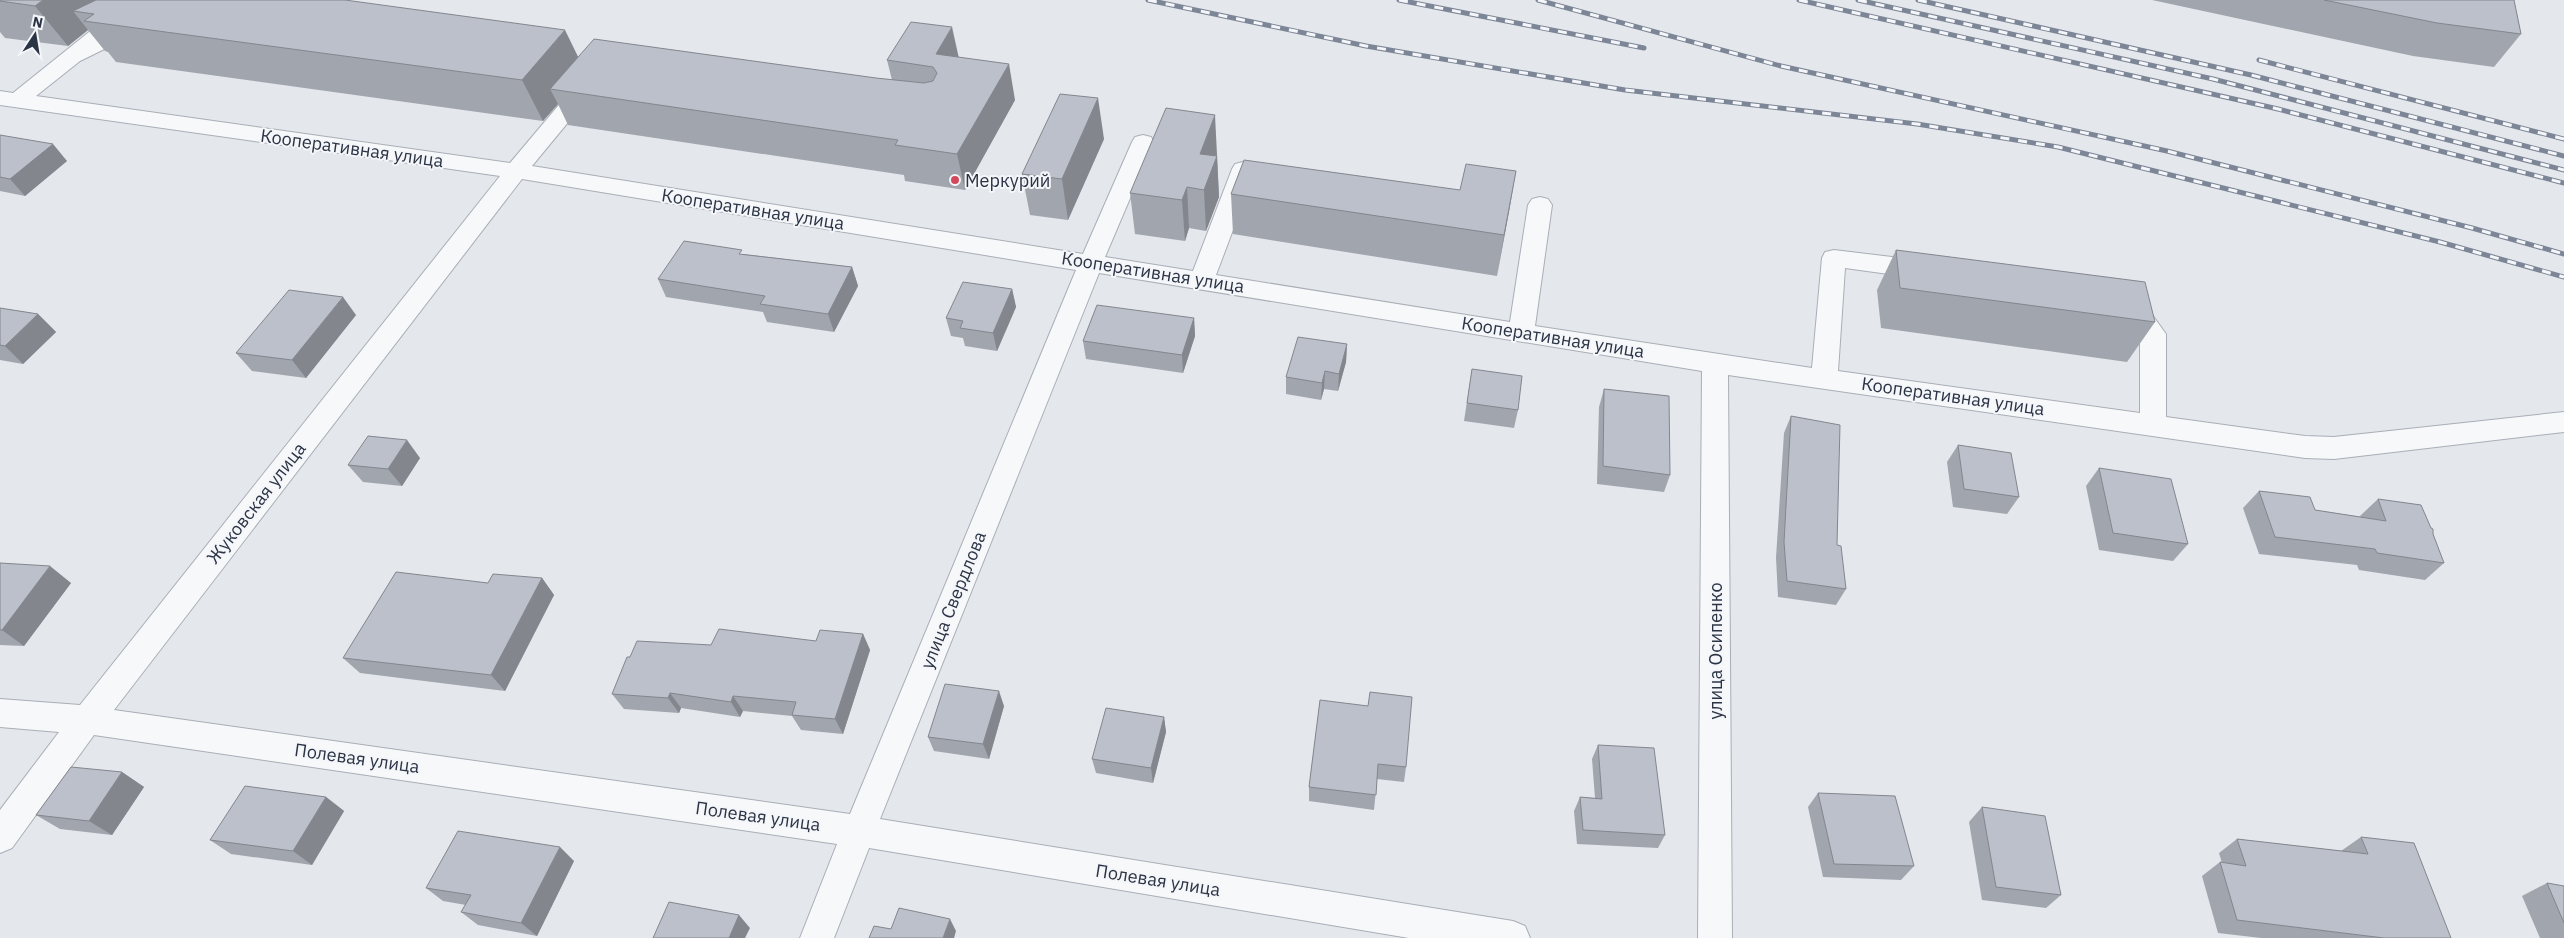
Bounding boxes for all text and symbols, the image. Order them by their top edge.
north arrow [10,10,60,60]
text: N [31,12,45,32]
street label: Кооперативная улица [259,124,445,172]
place label: Меркурий [965,169,1050,192]
marker: Меркурий [949,174,961,186]
street label: Кооперативная улица [660,183,846,235]
street label: Кооперативная улица [1060,246,1246,298]
street label: Кооперативная улица [1460,311,1646,363]
street label: Кооперативная улица [1860,372,2046,420]
street label: Жуковская улица [201,437,311,568]
street label: улица Свердлова [915,528,991,672]
street label: улица Осипенко [1704,583,1727,719]
street label: Полевая улица [293,738,421,778]
street label: Полевая улица [694,796,822,836]
street label: Полевая улица [1094,859,1222,901]

